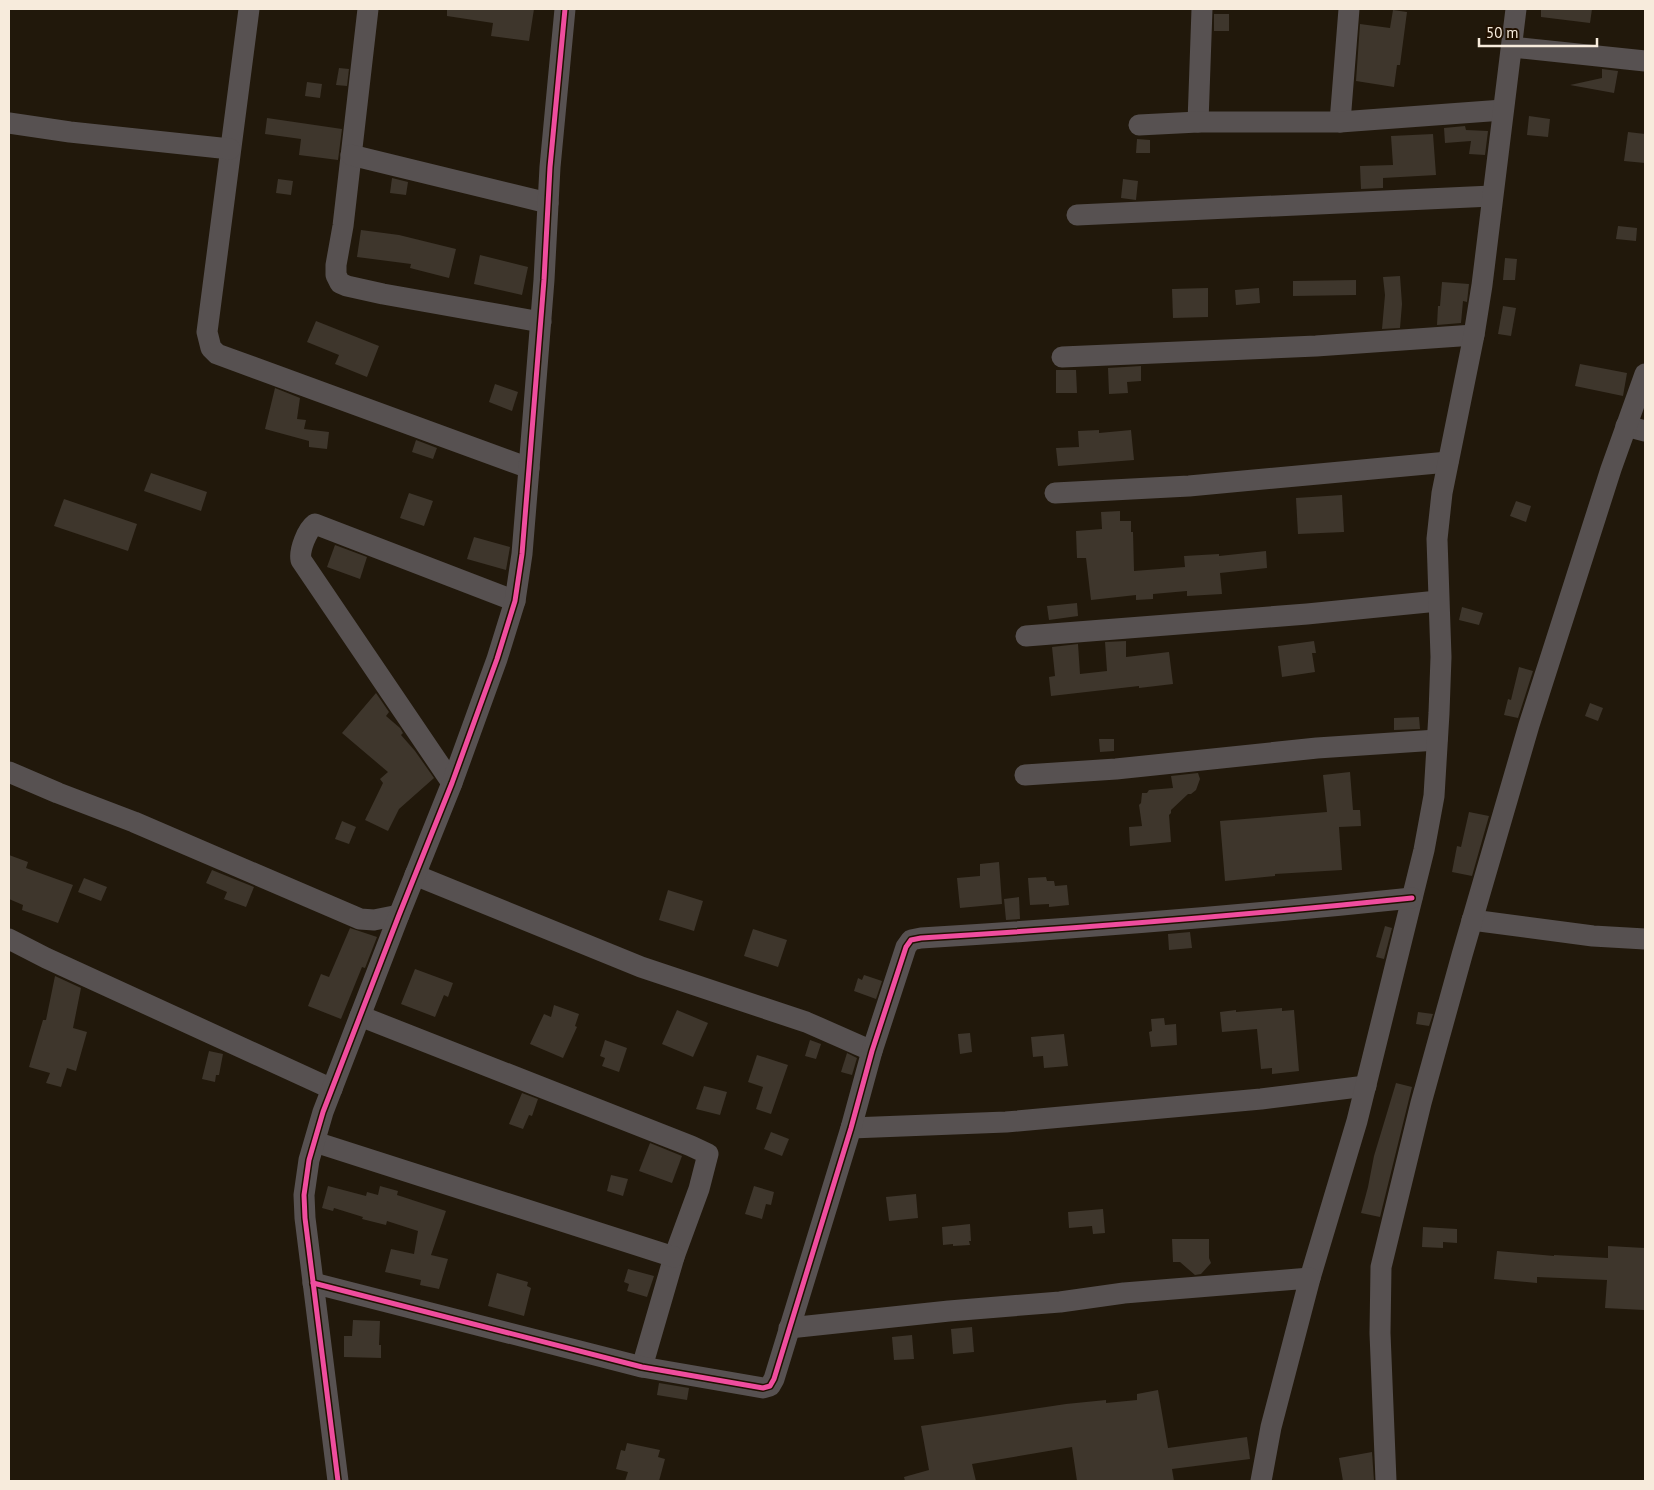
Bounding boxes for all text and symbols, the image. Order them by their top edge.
scale bar [1479,15,1596,47]
text: 50 m [1486,23,1519,42]

